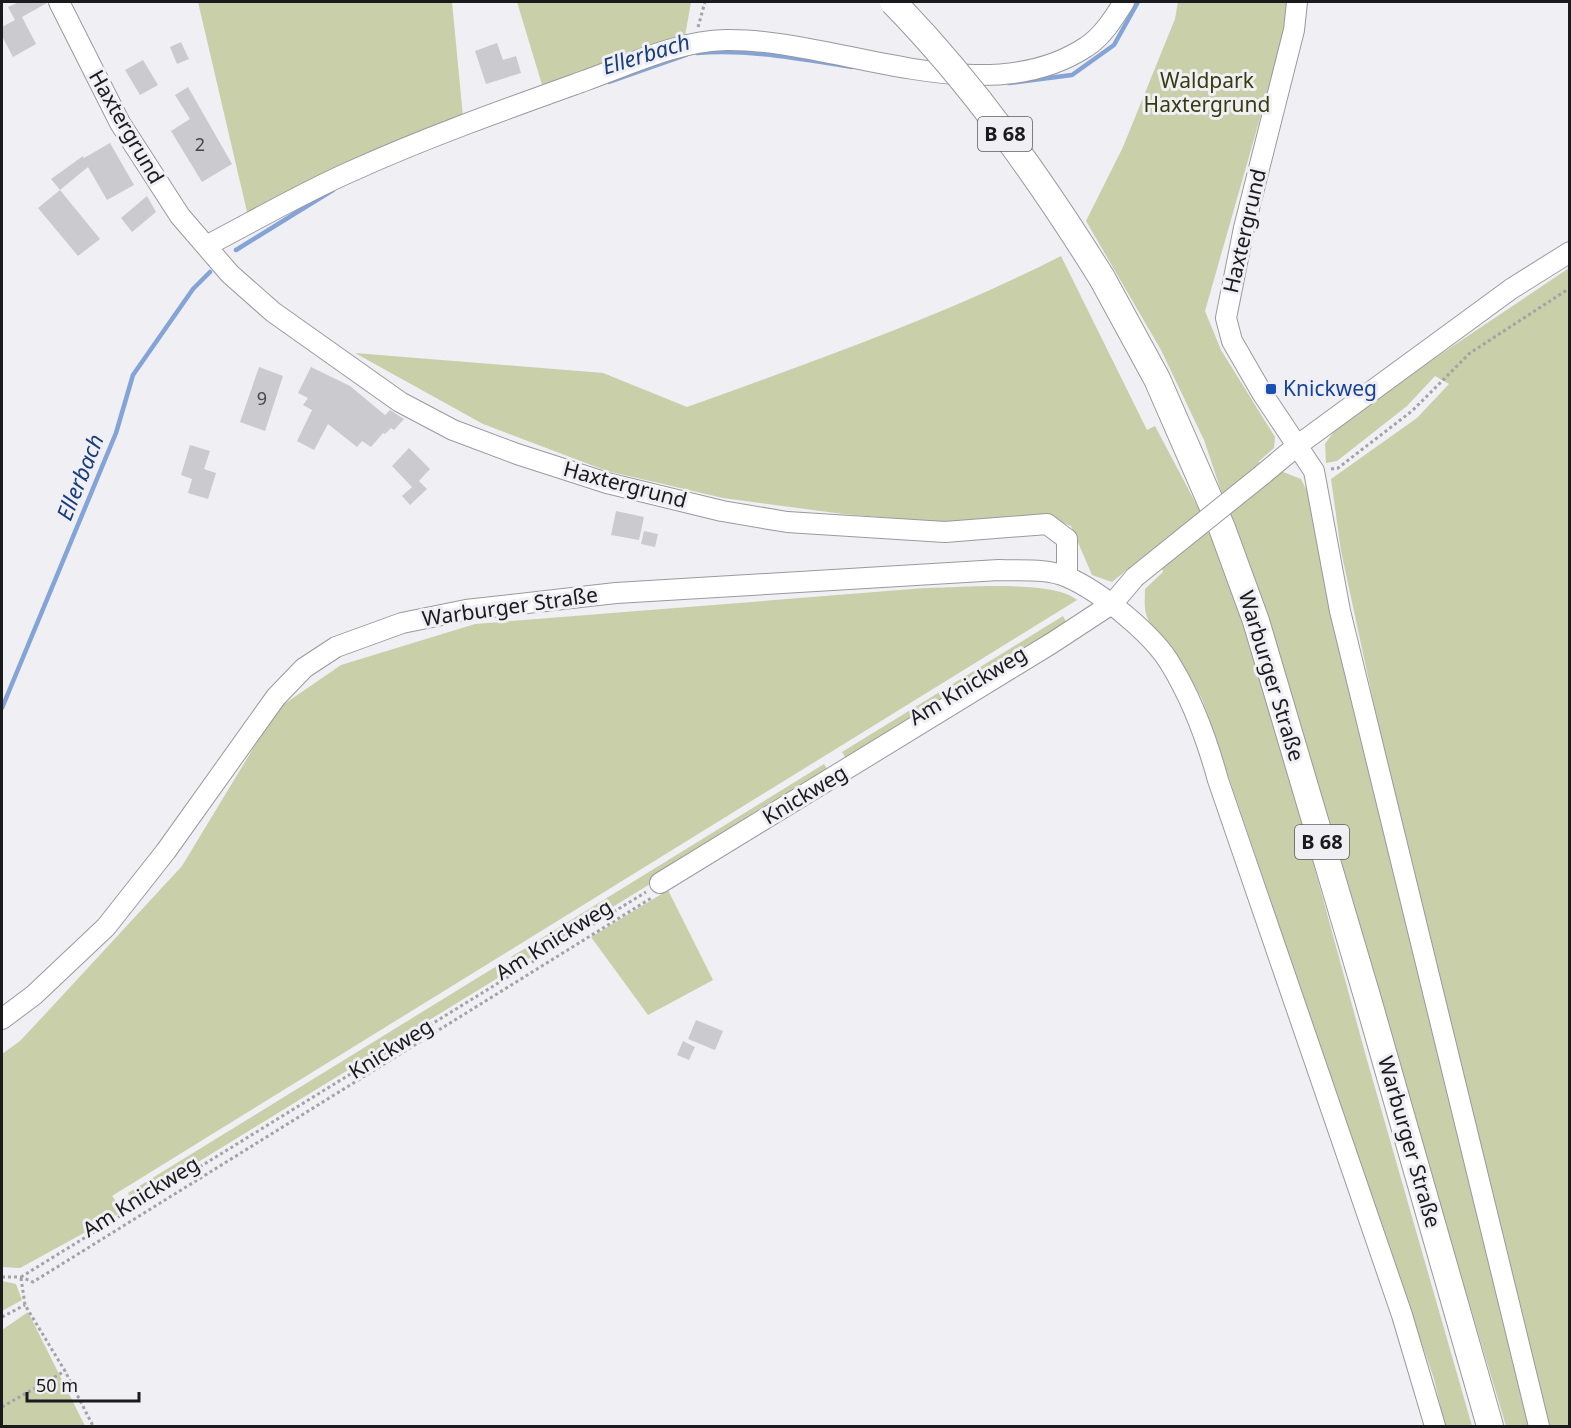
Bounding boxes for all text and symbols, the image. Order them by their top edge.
water label: Ellerbach [598,25,693,81]
street label: Haxtergrund [83,65,171,188]
park label: Waldpark Haxtergrund [1144,66,1270,118]
road number: B 68 [978,117,1032,151]
house number: 2 [195,132,205,156]
street label: Haxtergrund [1216,166,1272,296]
place label: Knickweg [1283,374,1377,402]
marker: Knickweg [1264,382,1278,396]
house number: 9 [257,386,267,410]
water label: Ellerbach [48,429,110,524]
street label: Haxtergrund [560,454,690,514]
street label: Warburger Straße [420,580,599,632]
street label: Warburger Straße [1233,587,1311,764]
street label: Am Knickweg [904,639,1031,731]
street label: Knickweg [757,758,852,830]
road number: B 68 [1295,825,1349,859]
street label: Am Knickweg [490,892,617,986]
street label: Knickweg [343,1011,438,1085]
street label: Warburger Straße [1372,1053,1448,1231]
street label: Am Knickweg [77,1149,204,1243]
scale bar [27,1365,140,1403]
text: 50 m [36,1373,78,1397]

